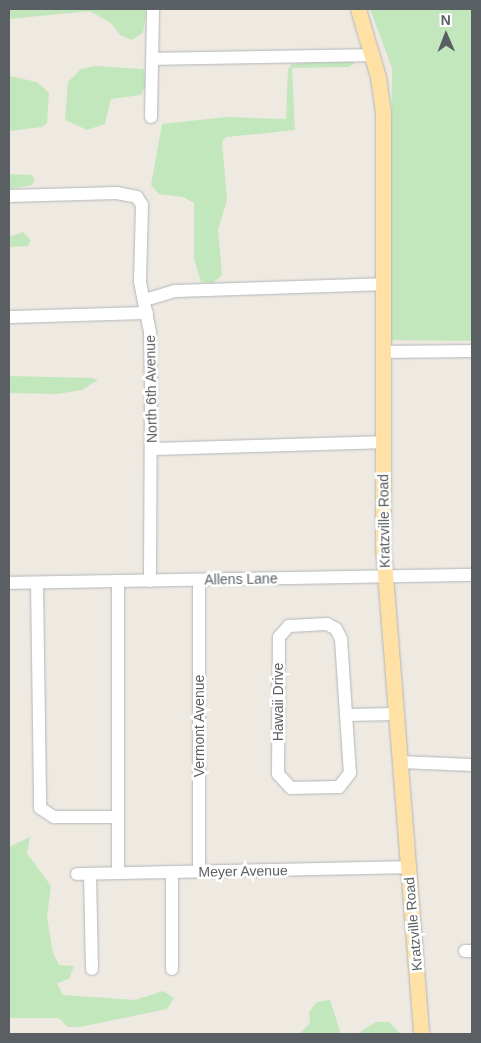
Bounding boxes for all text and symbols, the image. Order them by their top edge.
north arrow [421,10,471,60]
text: N [441,12,451,28]
street label: North 6th Avenue [142,335,160,443]
street label: Kratzville Road [375,474,393,568]
street label: Allens Lane [204,570,278,588]
street label: Hawaii Drive [270,663,286,741]
street label: Vermont Avenue [191,674,207,778]
street label: Meyer Avenue [198,862,288,880]
street label: Kratzville Road [401,876,425,972]

